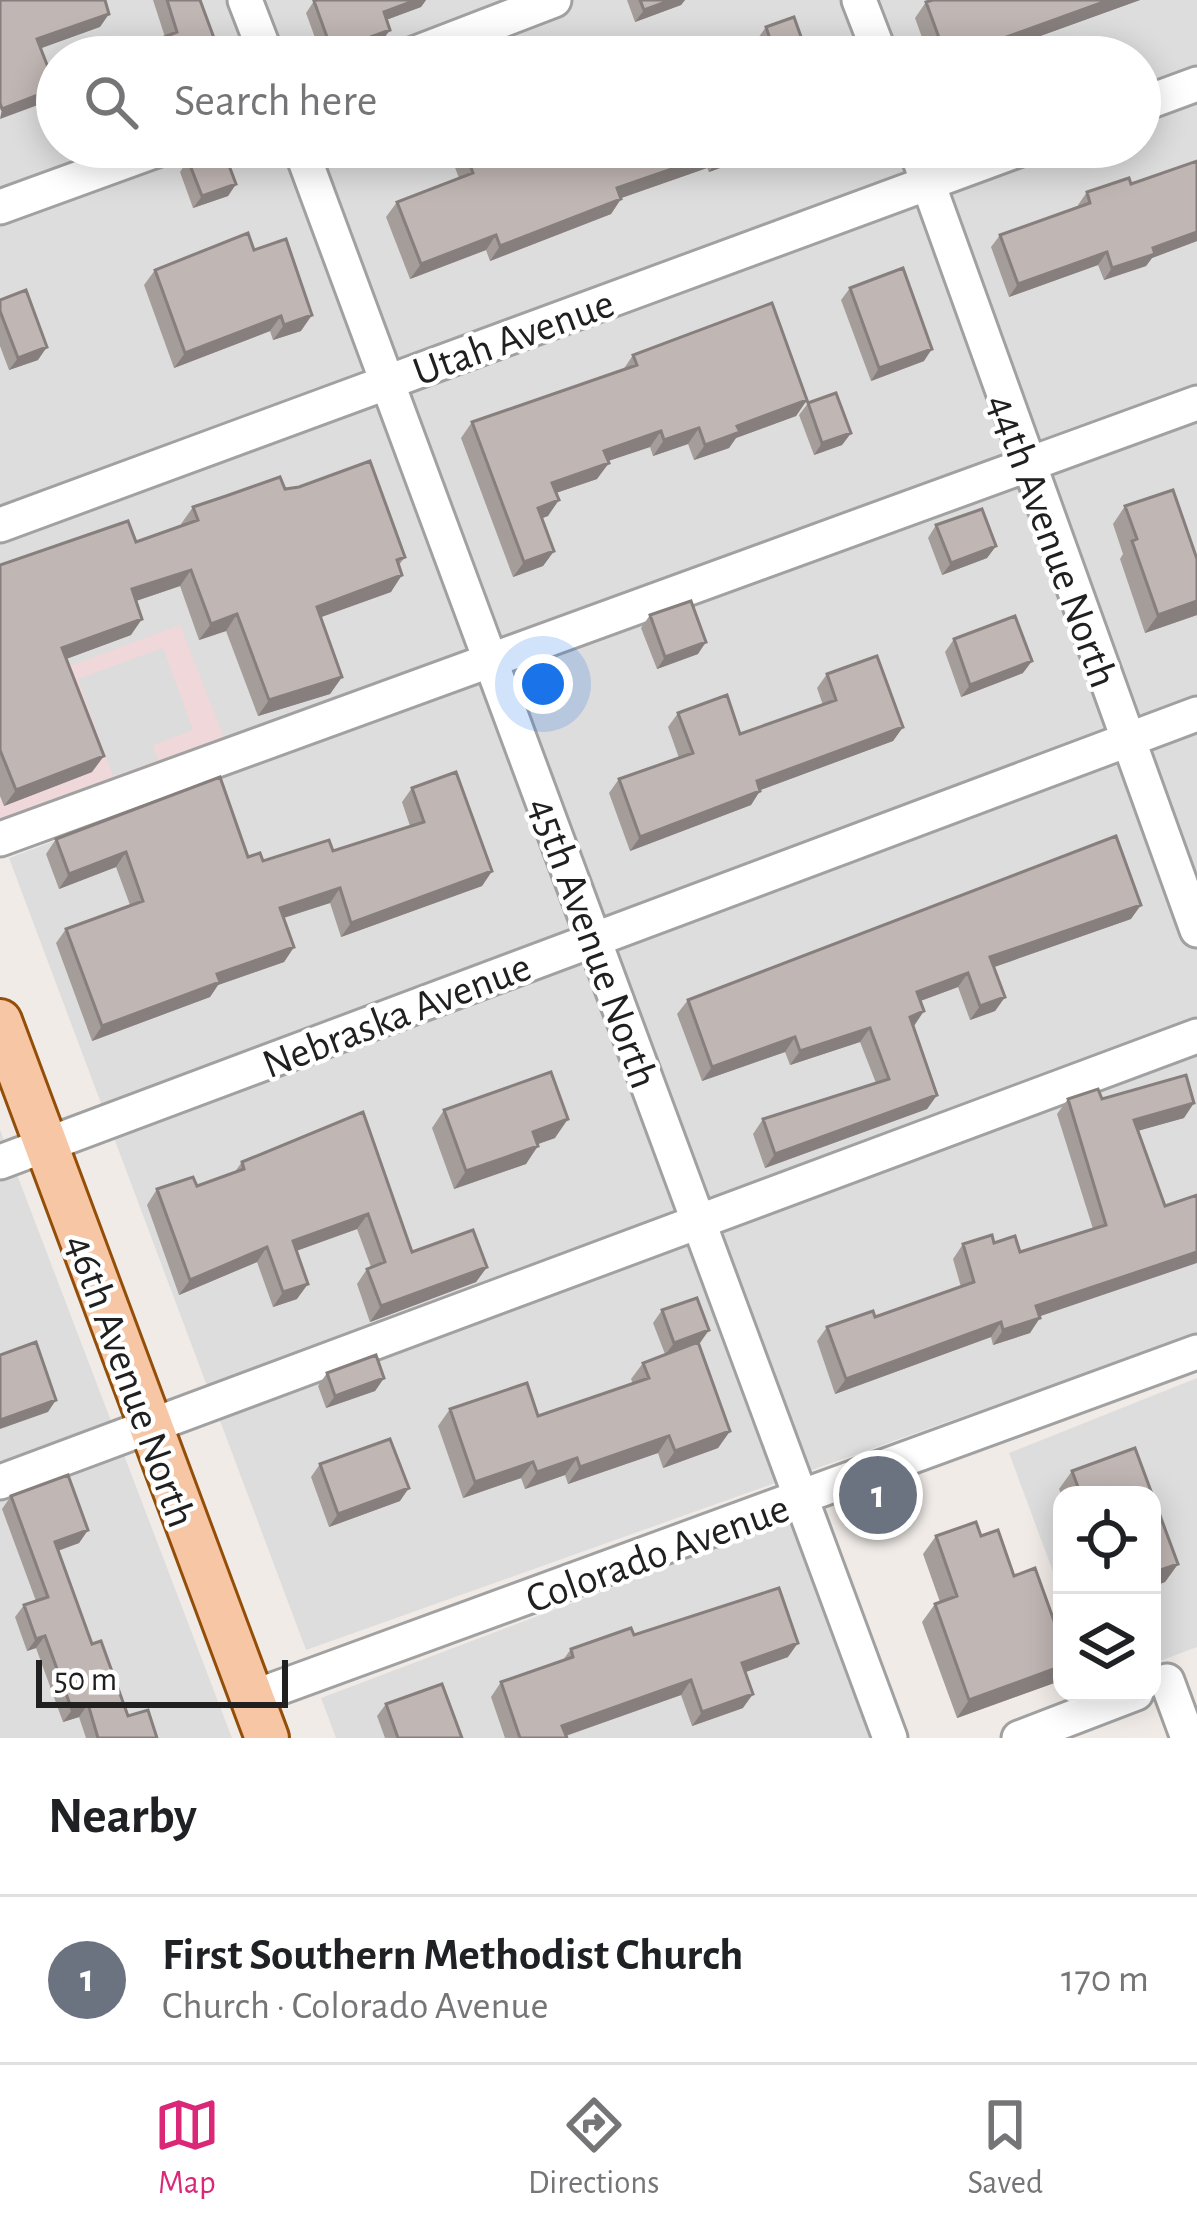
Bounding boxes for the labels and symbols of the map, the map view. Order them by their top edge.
street label: Utah Avenue [408,282,620,394]
street label: 44th Avenue North [980,388,1125,693]
your location [513,654,573,714]
street label: 45th Avenue North [521,792,665,1094]
street label: Nebraska Avenue [257,945,537,1086]
street label: 46th Avenue North [58,1229,203,1533]
pin: 1 [839,1450,917,1540]
street label: Colorado Avenue [521,1487,795,1621]
scale bar [36,1654,288,1707]

